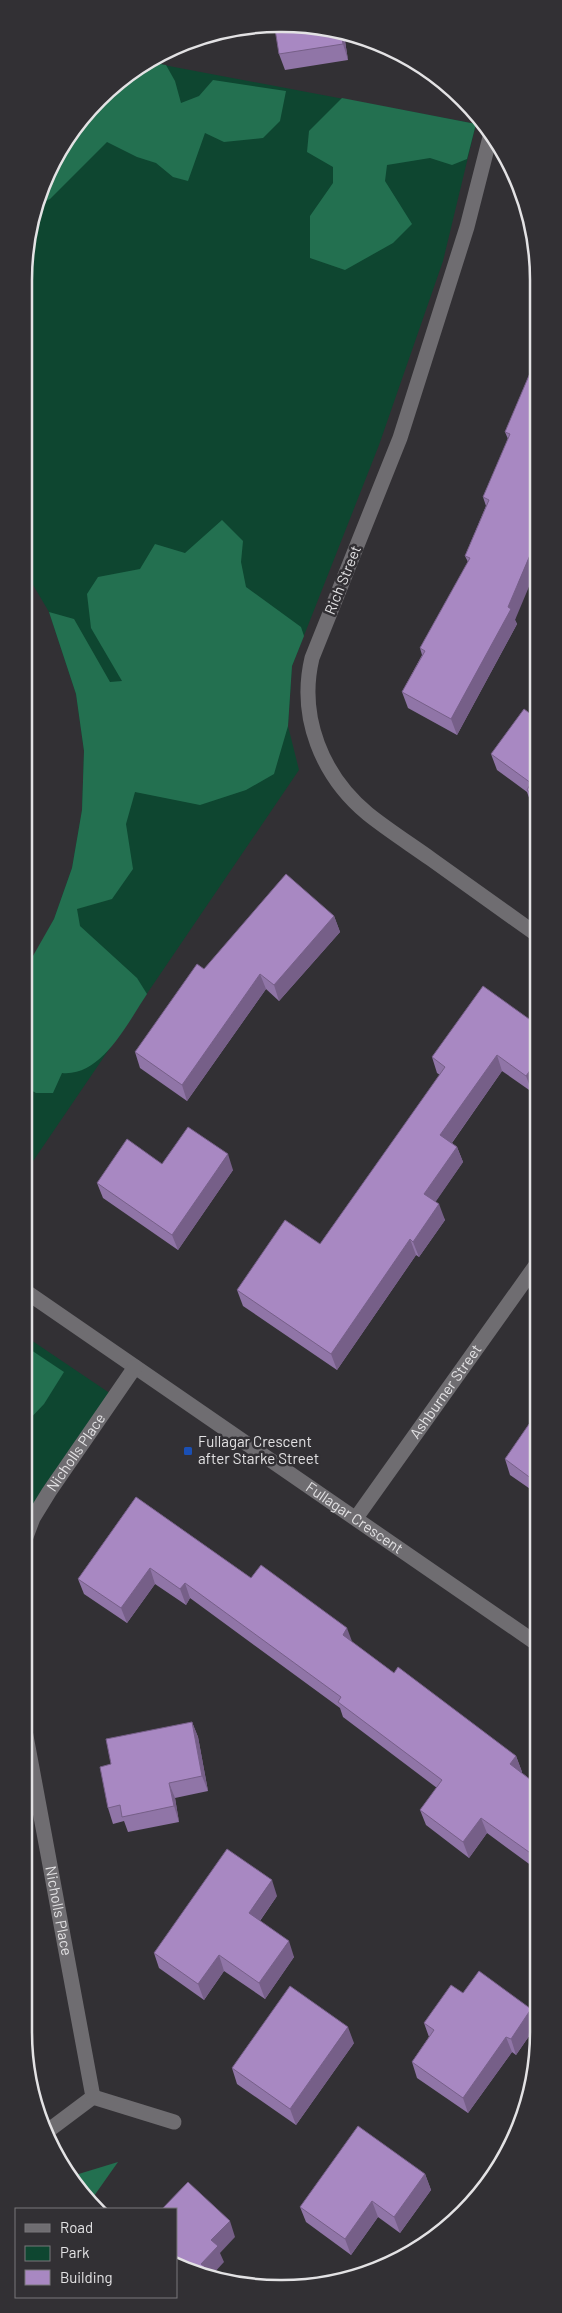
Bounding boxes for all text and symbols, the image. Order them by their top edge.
street label: Rich Street [320,542,364,617]
street label: Ashburner Street [405,1340,485,1442]
street label: Nicholls Place [42,1409,108,1495]
place label: Fullagar Crescent after Starke Street [198,1432,319,1467]
marker: Fullagar Crescent after Starke Street [182,1445,194,1457]
street label: Fullagar Crescent [303,1477,407,1557]
street label: Nicholls Place [42,1864,77,1957]
legend [15,2208,178,2298]
text: Road [60,2218,93,2236]
text: Park [60,2243,90,2261]
text: Building [60,2268,113,2286]

